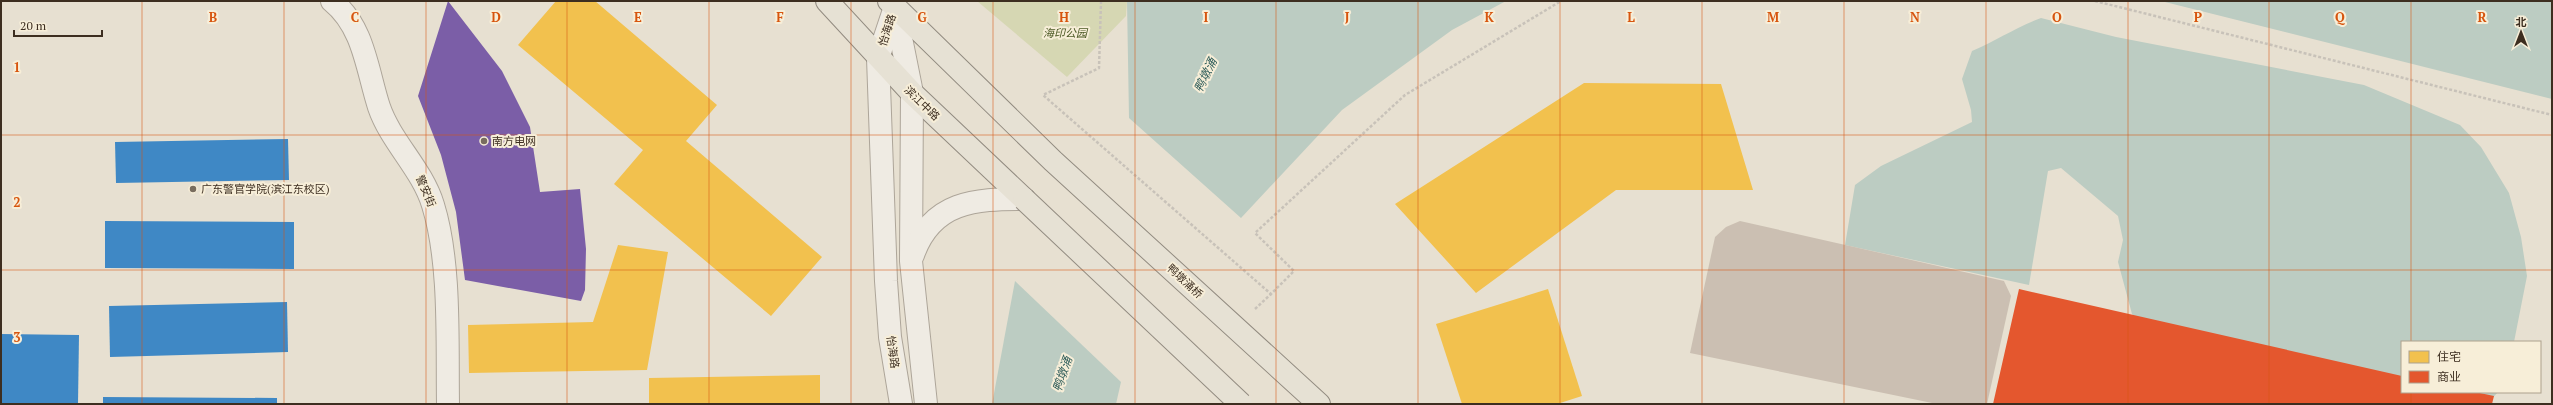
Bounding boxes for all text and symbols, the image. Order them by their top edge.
text: B [209,8,217,26]
text: C [351,8,359,26]
text: D [491,8,501,26]
text: E [634,8,642,26]
text: F [776,8,784,26]
text: G [917,8,927,26]
text: H [1059,8,1069,26]
text: I [1204,8,1209,26]
text: J [1345,8,1350,26]
text: K [1484,8,1494,26]
text: L [1627,8,1635,26]
text: M [1767,8,1779,26]
text: N [1910,8,1920,26]
text: O [2052,8,2062,26]
text: P [2194,8,2202,26]
text: Q [2335,8,2346,26]
text: R [2477,8,2487,26]
scale bar [14,12,102,38]
street label: 怡海路 [875,12,899,48]
north arrow [2501,12,2541,52]
text: 北 [2516,15,2527,29]
text: 20 m [20,18,47,33]
park label: 海印公园 [1043,26,1089,40]
water label: 鸭墩涌 [1190,54,1221,94]
text: 1 [13,58,21,76]
street label: 滨江中路 [901,83,943,123]
place label: 南方电网 [492,134,536,148]
marker: 南方电网 [479,136,489,146]
street label: 警安街 [413,173,439,209]
place label: 广东警官学院(滨江东校区) [201,182,330,196]
marker: 广东警官学院(滨江东校区) [188,184,198,194]
text: 2 [13,193,21,211]
street label: 鸭墩涌桥 [1164,261,1206,301]
text: 3 [13,328,21,346]
street label: 怡海路 [884,335,902,369]
legend [2401,341,2541,393]
text: 住宅 [2437,349,2461,364]
water label: 鸭墩涌 [1049,353,1076,393]
text: 商业 [2437,369,2461,384]

